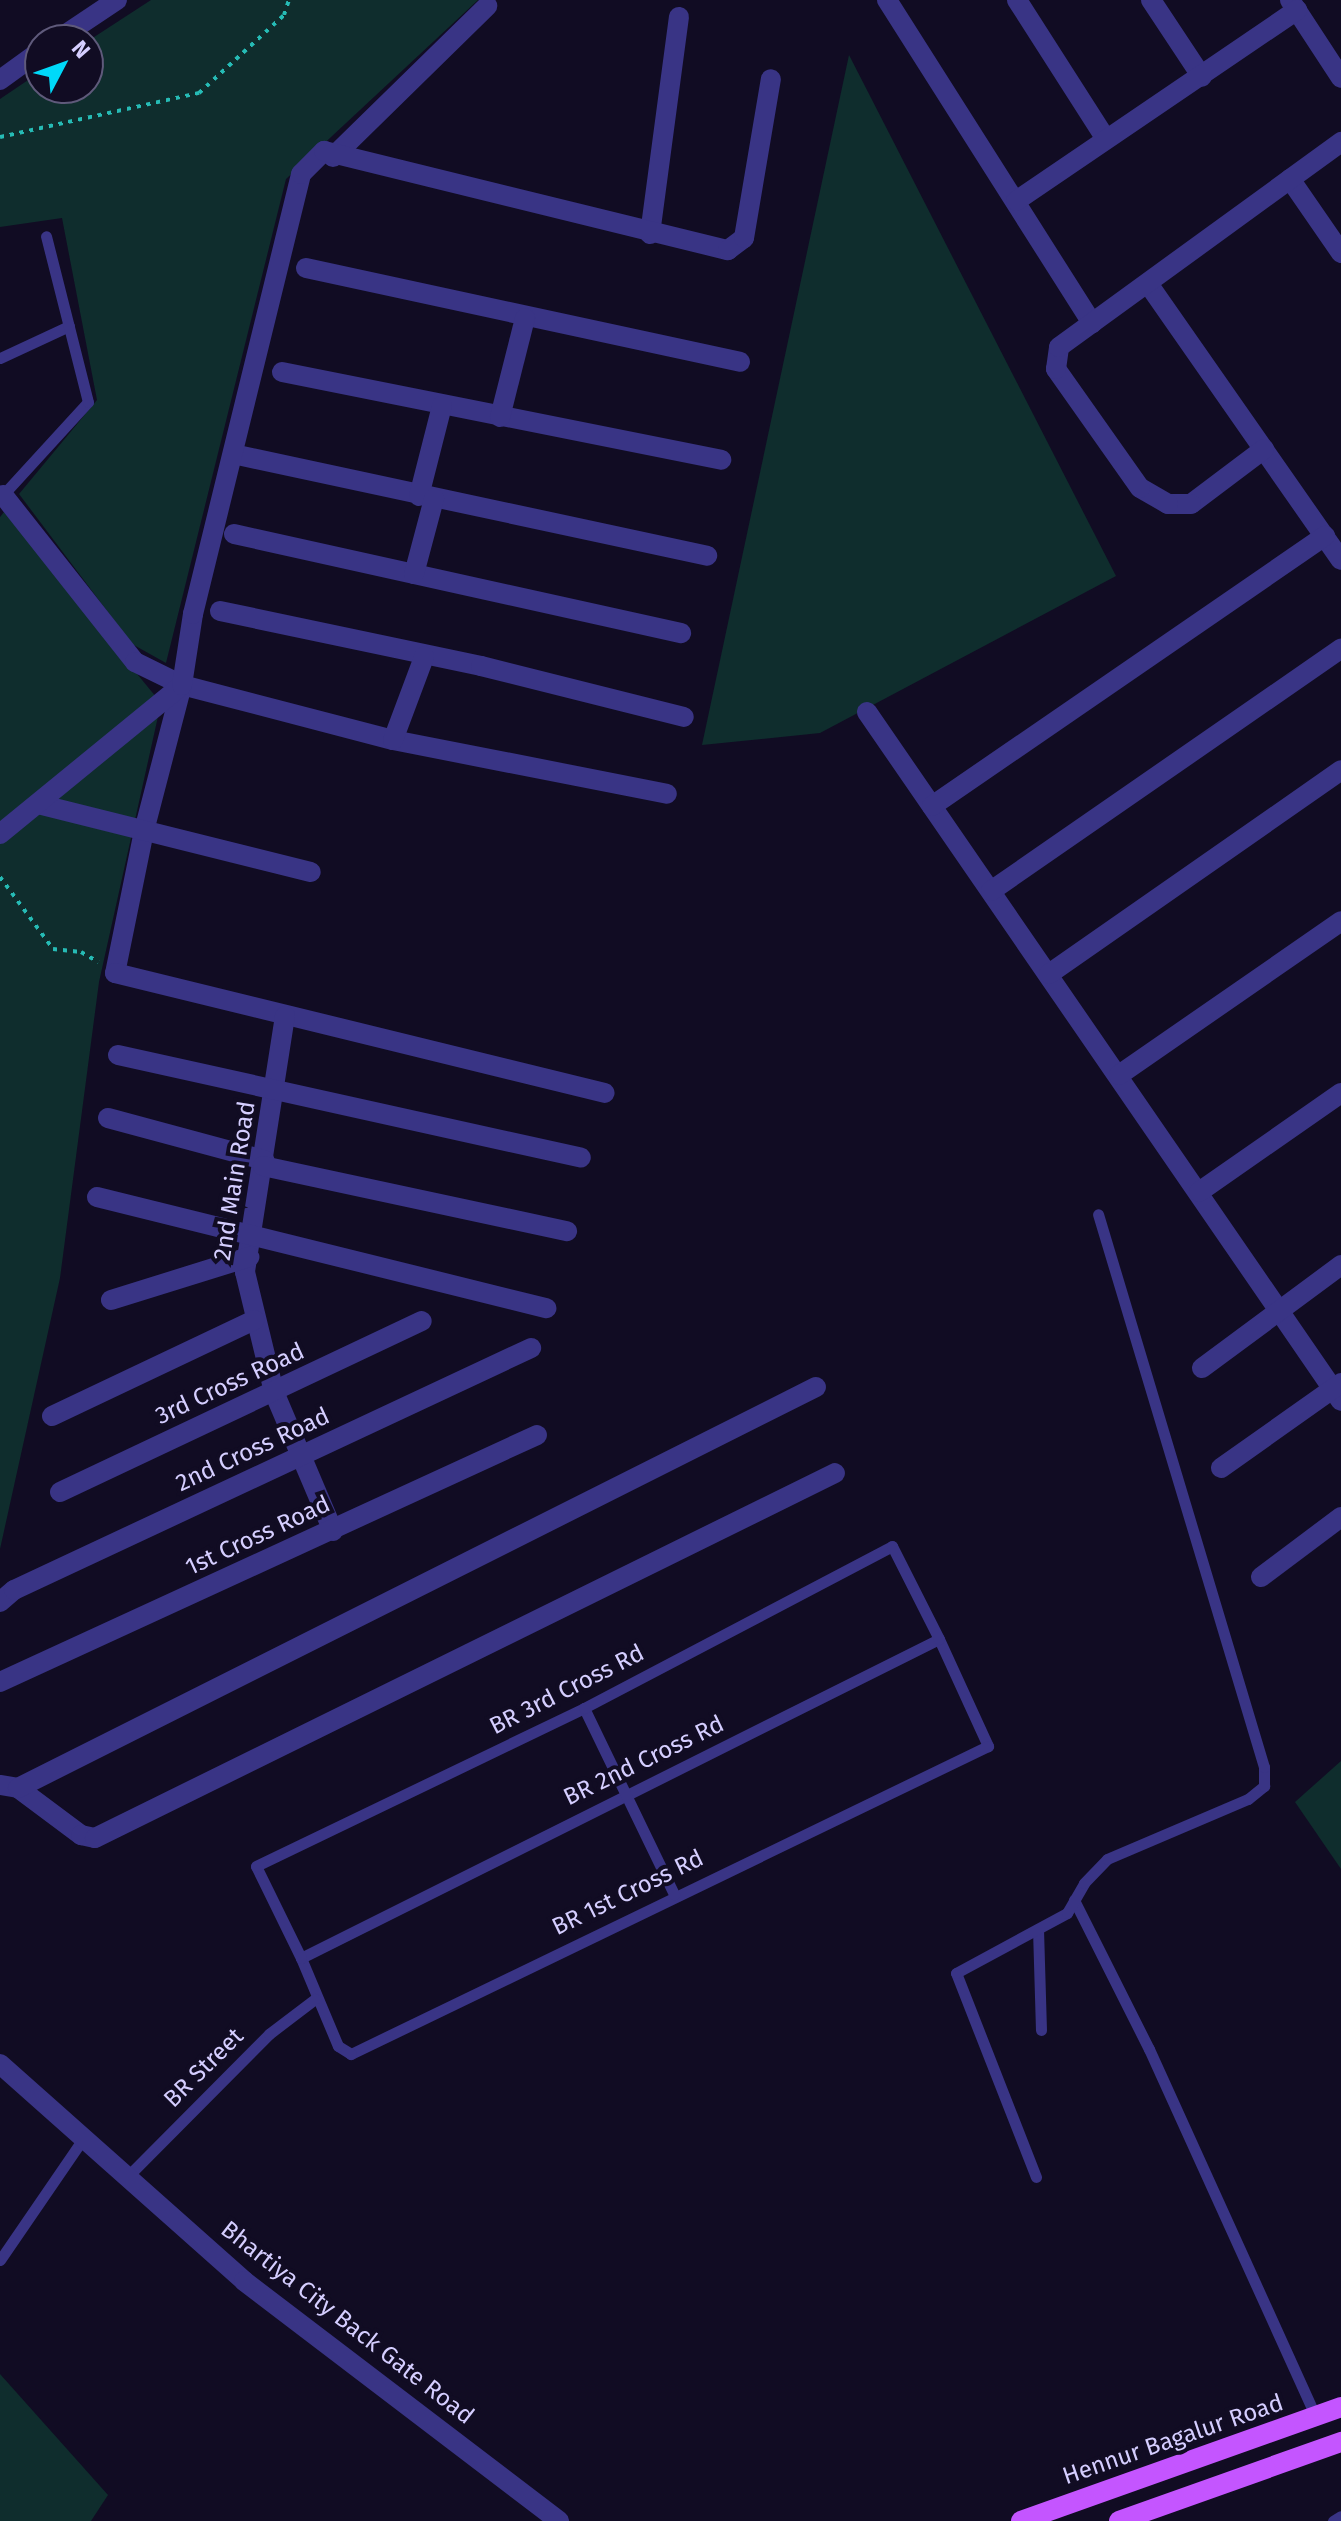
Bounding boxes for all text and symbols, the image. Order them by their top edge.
north arrow [24,24,104,104]
text: N [66,35,96,64]
street label: 2nd Main Road [208,1099,262,1263]
street label: 3rd Cross Road [151,1337,309,1431]
street label: 2nd Cross Road [172,1402,334,1498]
street label: 1st Cross Road [181,1490,335,1582]
street label: BR 3rd Cross Rd [485,1639,649,1741]
street label: BR 2nd Cross Rd [559,1710,729,1812]
street label: BR 1st Cross Rd [548,1844,708,1942]
street label: BR Street [158,2022,250,2114]
street label: Bhartiya City Back Gate Road [215,2215,479,2431]
street label: Hennur Bagalur Road [1059,2389,1287,2491]

